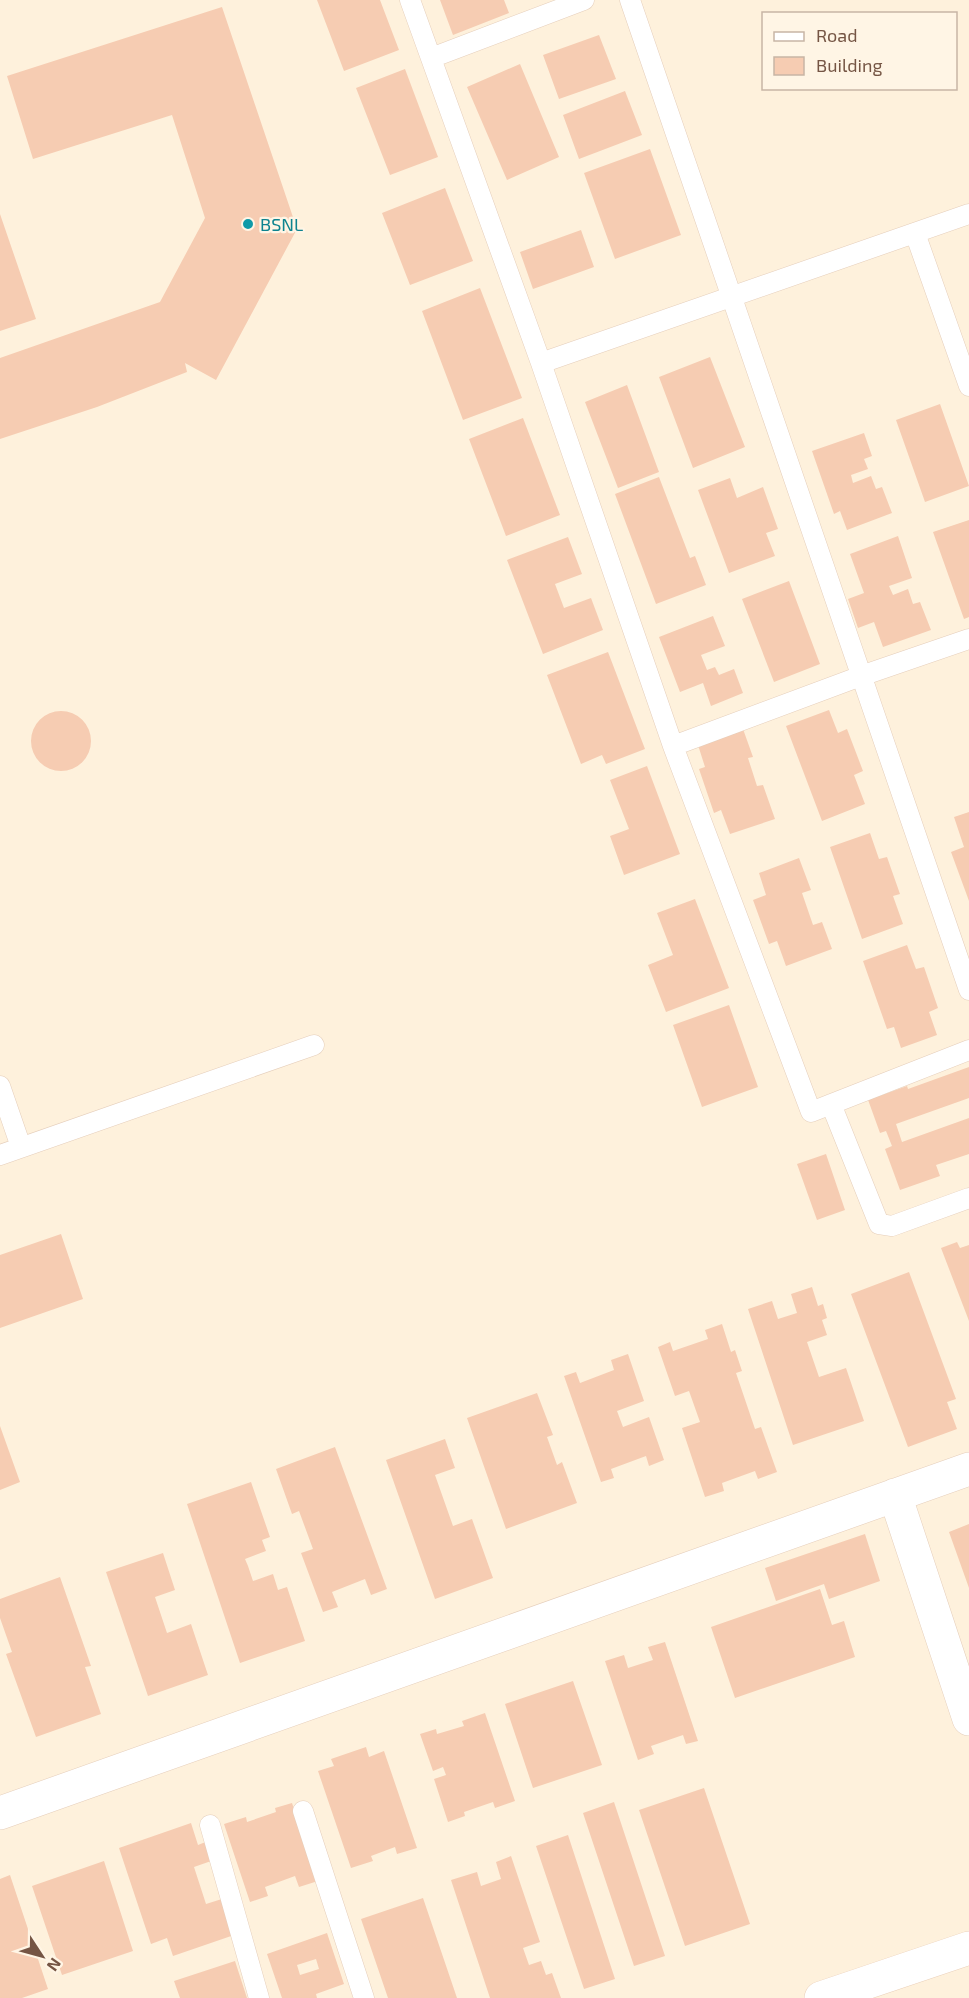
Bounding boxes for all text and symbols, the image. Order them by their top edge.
legend [762,12,957,90]
text: Road [816,24,857,46]
text: Building [816,54,883,76]
place label: BSNL [260,213,303,235]
marker: BSNL [241,217,255,231]
north arrow [12,1926,72,1986]
text: N [43,1955,66,1975]

